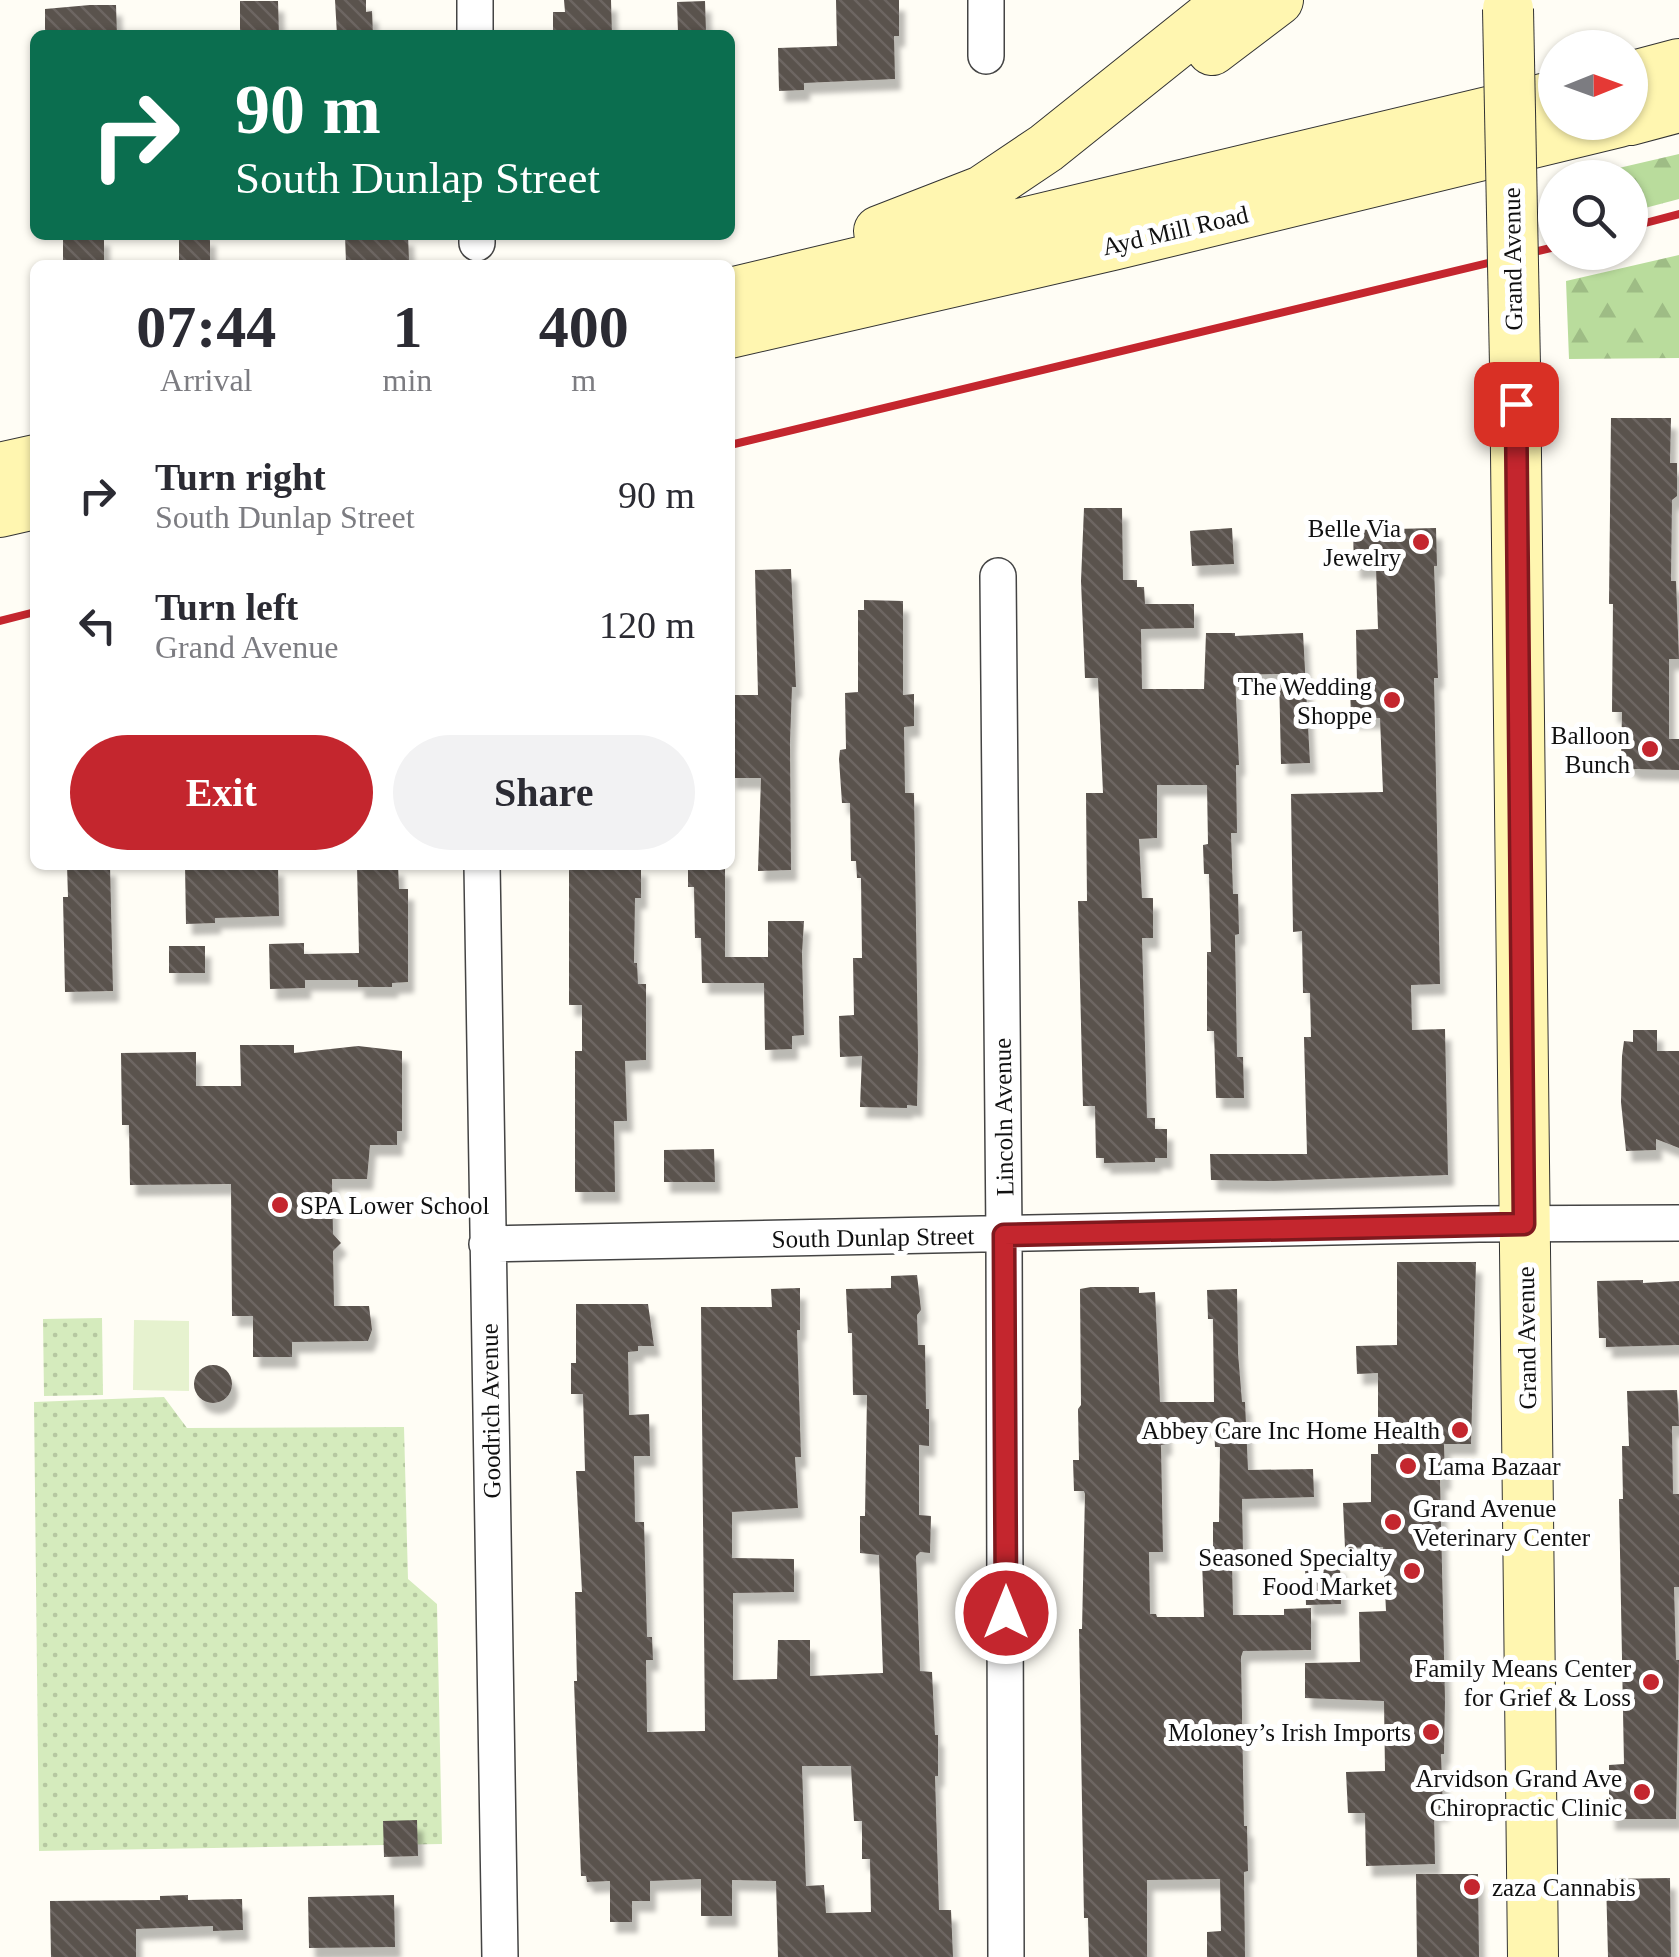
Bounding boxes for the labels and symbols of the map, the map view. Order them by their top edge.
north arrow [1538,30,1648,140]
street label: Grand Avenue [1498,187,1527,331]
street label: Ayd Mill Road [1099,200,1251,260]
pin [1474,362,1559,447]
place label: Belle Via Jewelry [1308,515,1401,571]
marker: Belle Via Jewelry [1410,531,1432,553]
place label: The Wedding Shoppe [1238,673,1372,729]
marker: The Wedding Shoppe [1381,689,1403,711]
place label: Balloon Bunch [1551,722,1630,778]
marker: Balloon Bunch [1639,738,1661,760]
street label: Lincoln Avenue [989,1038,1018,1196]
place label: SPA Lower School [300,1192,489,1219]
marker: SPA Lower School [269,1194,291,1216]
street label: South Dunlap Street [771,1222,975,1253]
street label: Grand Avenue [1512,1266,1541,1410]
street label: Goodrich Avenue [475,1323,506,1499]
place label: Abbey Care Inc Home Health [1142,1417,1440,1444]
marker: Abbey Care Inc Home Health [1449,1419,1471,1441]
place label: Lama Bazaar [1428,1453,1561,1480]
marker: Lama Bazaar [1397,1455,1419,1477]
place label: Grand Avenue Veterinary Center [1413,1495,1591,1551]
marker: Grand Avenue Veterinary Center [1382,1511,1404,1533]
place label: Seasoned Specialty Food Market [1198,1544,1392,1600]
marker: Seasoned Specialty Food Market [1401,1560,1423,1582]
position arrow [954,1561,1058,1665]
place label: Family Means Center for Grief & Loss [1414,1655,1632,1711]
marker: Family Means Center for Grief & Loss [1640,1671,1662,1693]
place label: Moloney’s Irish Imports [1168,1719,1411,1746]
marker: Moloney’s Irish Imports [1420,1721,1442,1743]
place label: Arvidson Grand Ave Chiropractic Clinic [1416,1765,1622,1821]
marker: Arvidson Grand Ave Chiropractic Clinic [1631,1781,1653,1803]
place label: zaza Cannabis [1492,1874,1636,1901]
marker: zaza Cannabis [1461,1876,1483,1898]

